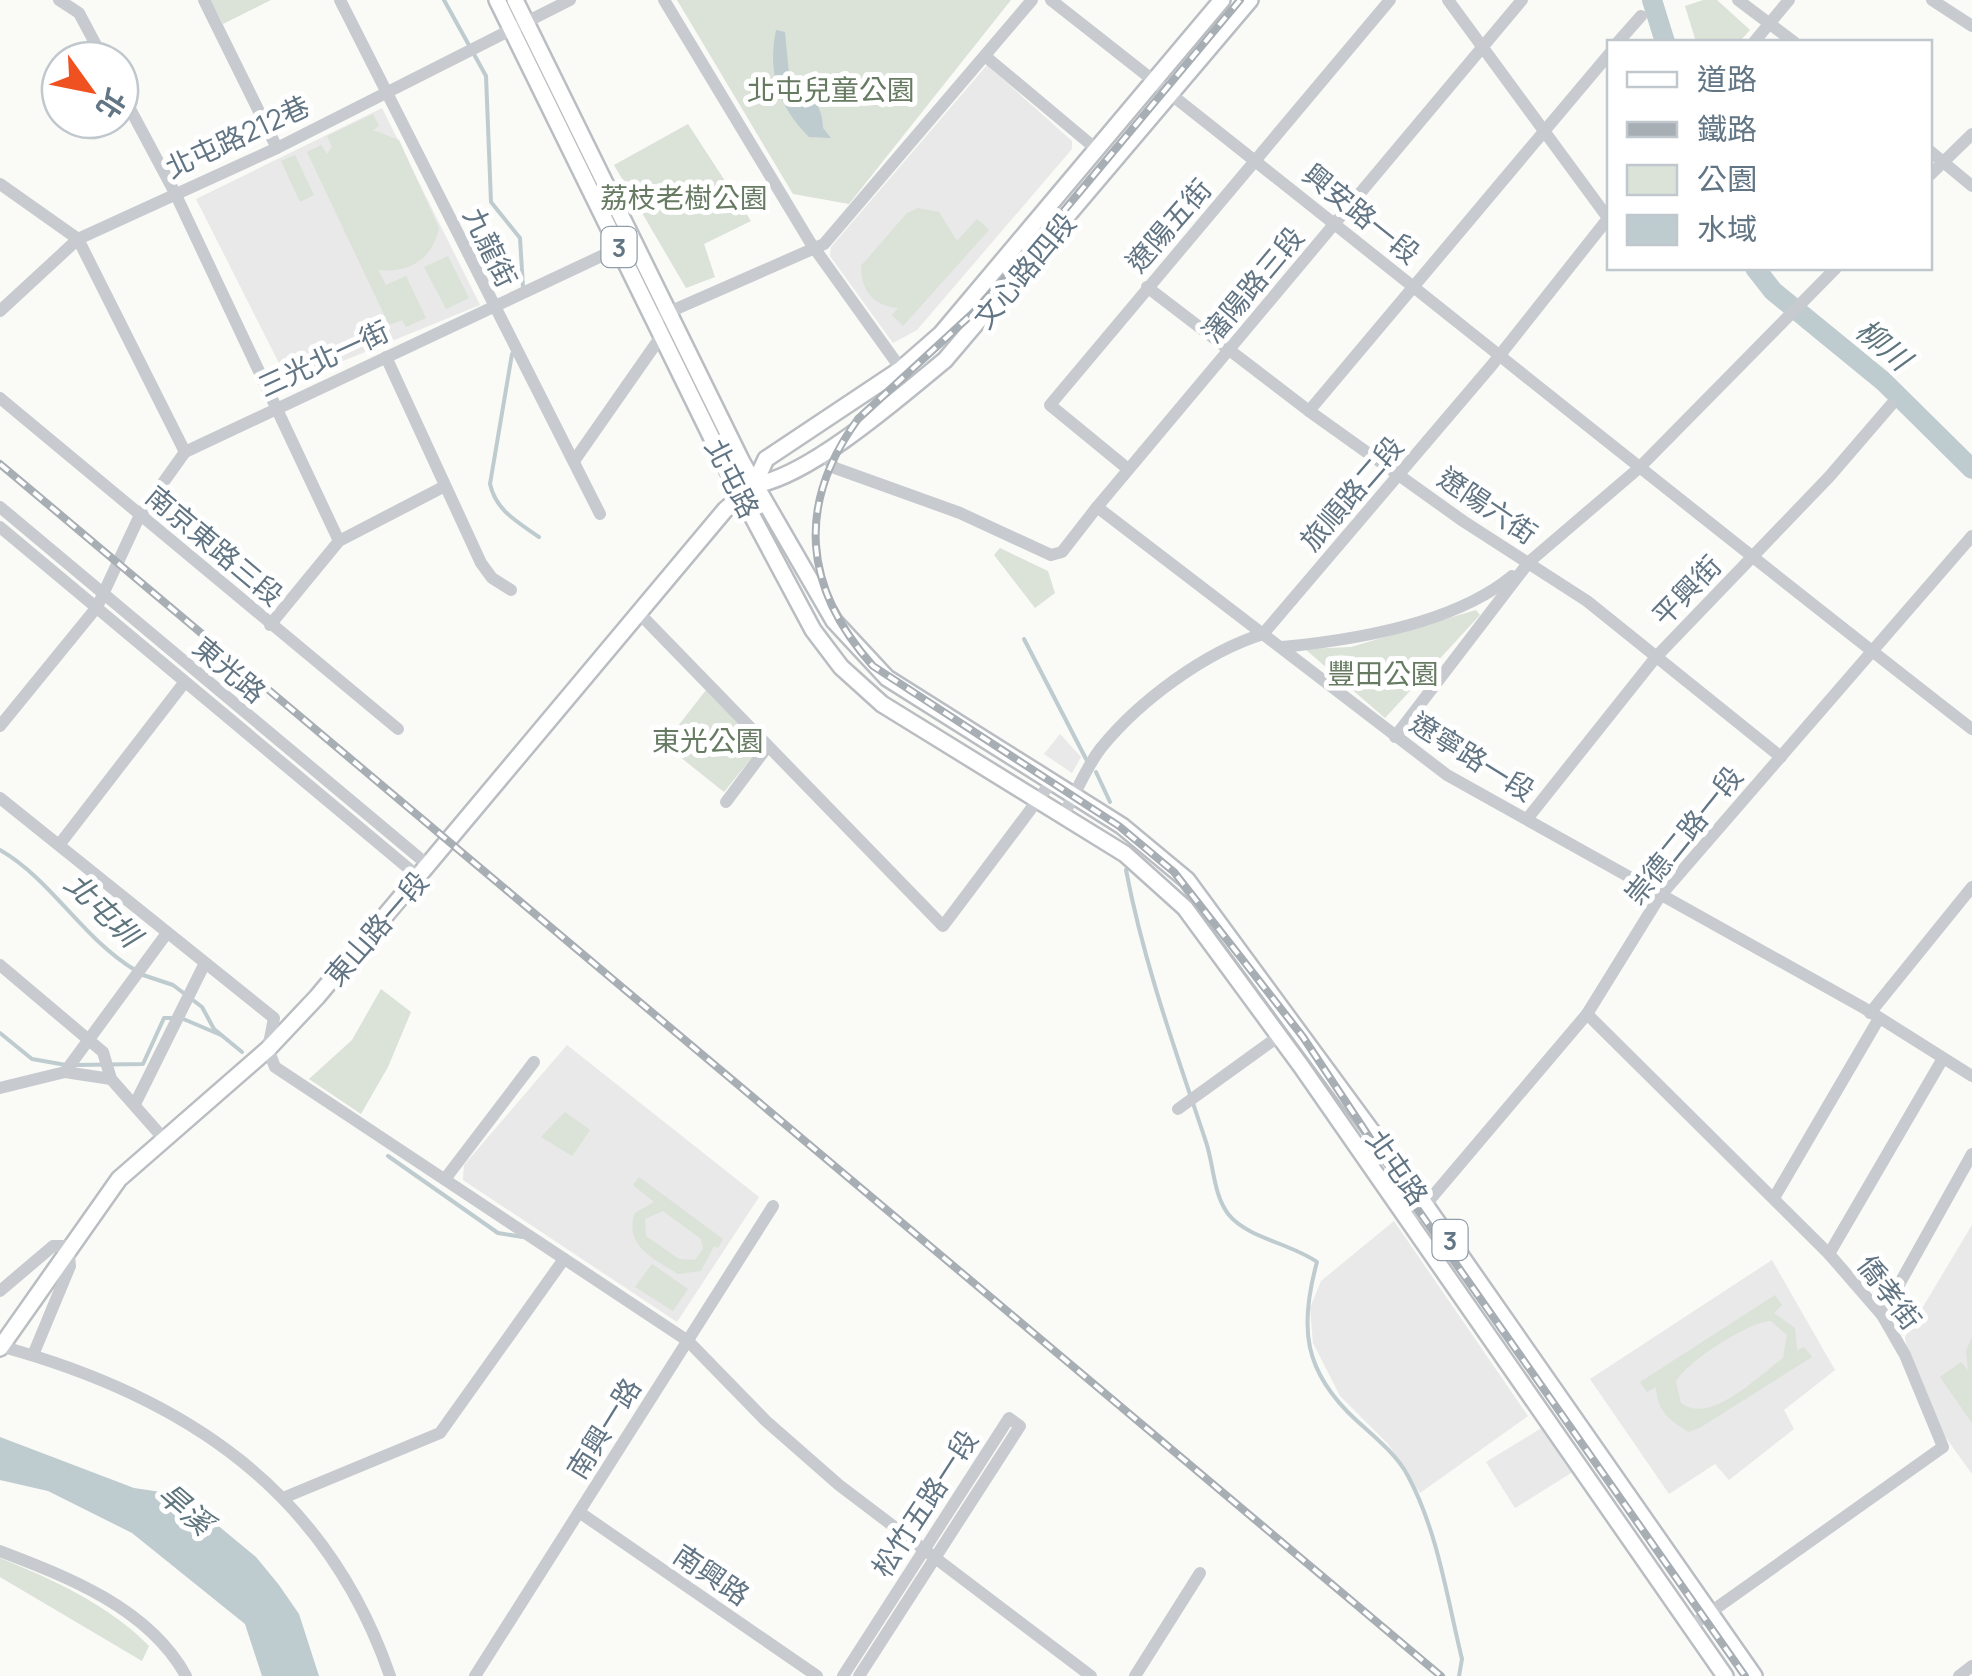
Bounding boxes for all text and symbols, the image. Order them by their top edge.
north arrow [40,40,140,140]
legend [1607,40,1932,270]
text: 道路 [1697,58,1757,99]
park label: 北屯兒童公園 [747,70,915,108]
text: 北 [88,82,135,126]
street label: 北屯路212巷 [159,86,315,186]
text: 鐵路 [1697,108,1757,149]
street label: 興安路一段 [1296,154,1428,272]
text: 公園 [1697,158,1757,199]
street label: 遼陽五街 [1117,170,1219,280]
park label: 荔枝老樹公園 [600,178,768,216]
street label: 九龍街 [456,201,526,293]
street label: 文心路四段 [964,204,1084,336]
text: 水域 [1697,208,1757,249]
street label: 瀋陽路三段 [1192,218,1312,350]
road number: 3 [602,227,636,267]
water label: 柳川 [1848,309,1922,381]
street label: 三光北一街 [252,311,394,405]
street label: 旅順路二段 [1291,428,1411,558]
street label: 北屯路 [697,432,769,524]
street label: 遼陽六街 [1431,458,1545,552]
street label: 南京東路三段 [138,476,292,614]
street label: 平興街 [1643,547,1729,633]
street label: 東光路 [186,627,274,711]
park label: 豐田公園 [1327,654,1439,692]
street label: 遼寧路一段 [1404,703,1542,809]
park label: 東光公園 [652,721,764,759]
street label: 崇德二路一段 [1615,758,1751,912]
water label: 北屯圳 [56,863,152,958]
street label: 東山路一段 [316,863,436,993]
street label: 北屯路 [1358,1122,1438,1212]
road number: 3 [1432,1220,1468,1260]
street label: 僑孝街 [1850,1247,1930,1337]
street label: 南興一路 [557,1370,649,1486]
street label: 松竹五路一段 [862,1422,986,1584]
water label: 旱溪 [150,1473,225,1546]
street label: 南興路 [667,1535,757,1613]

